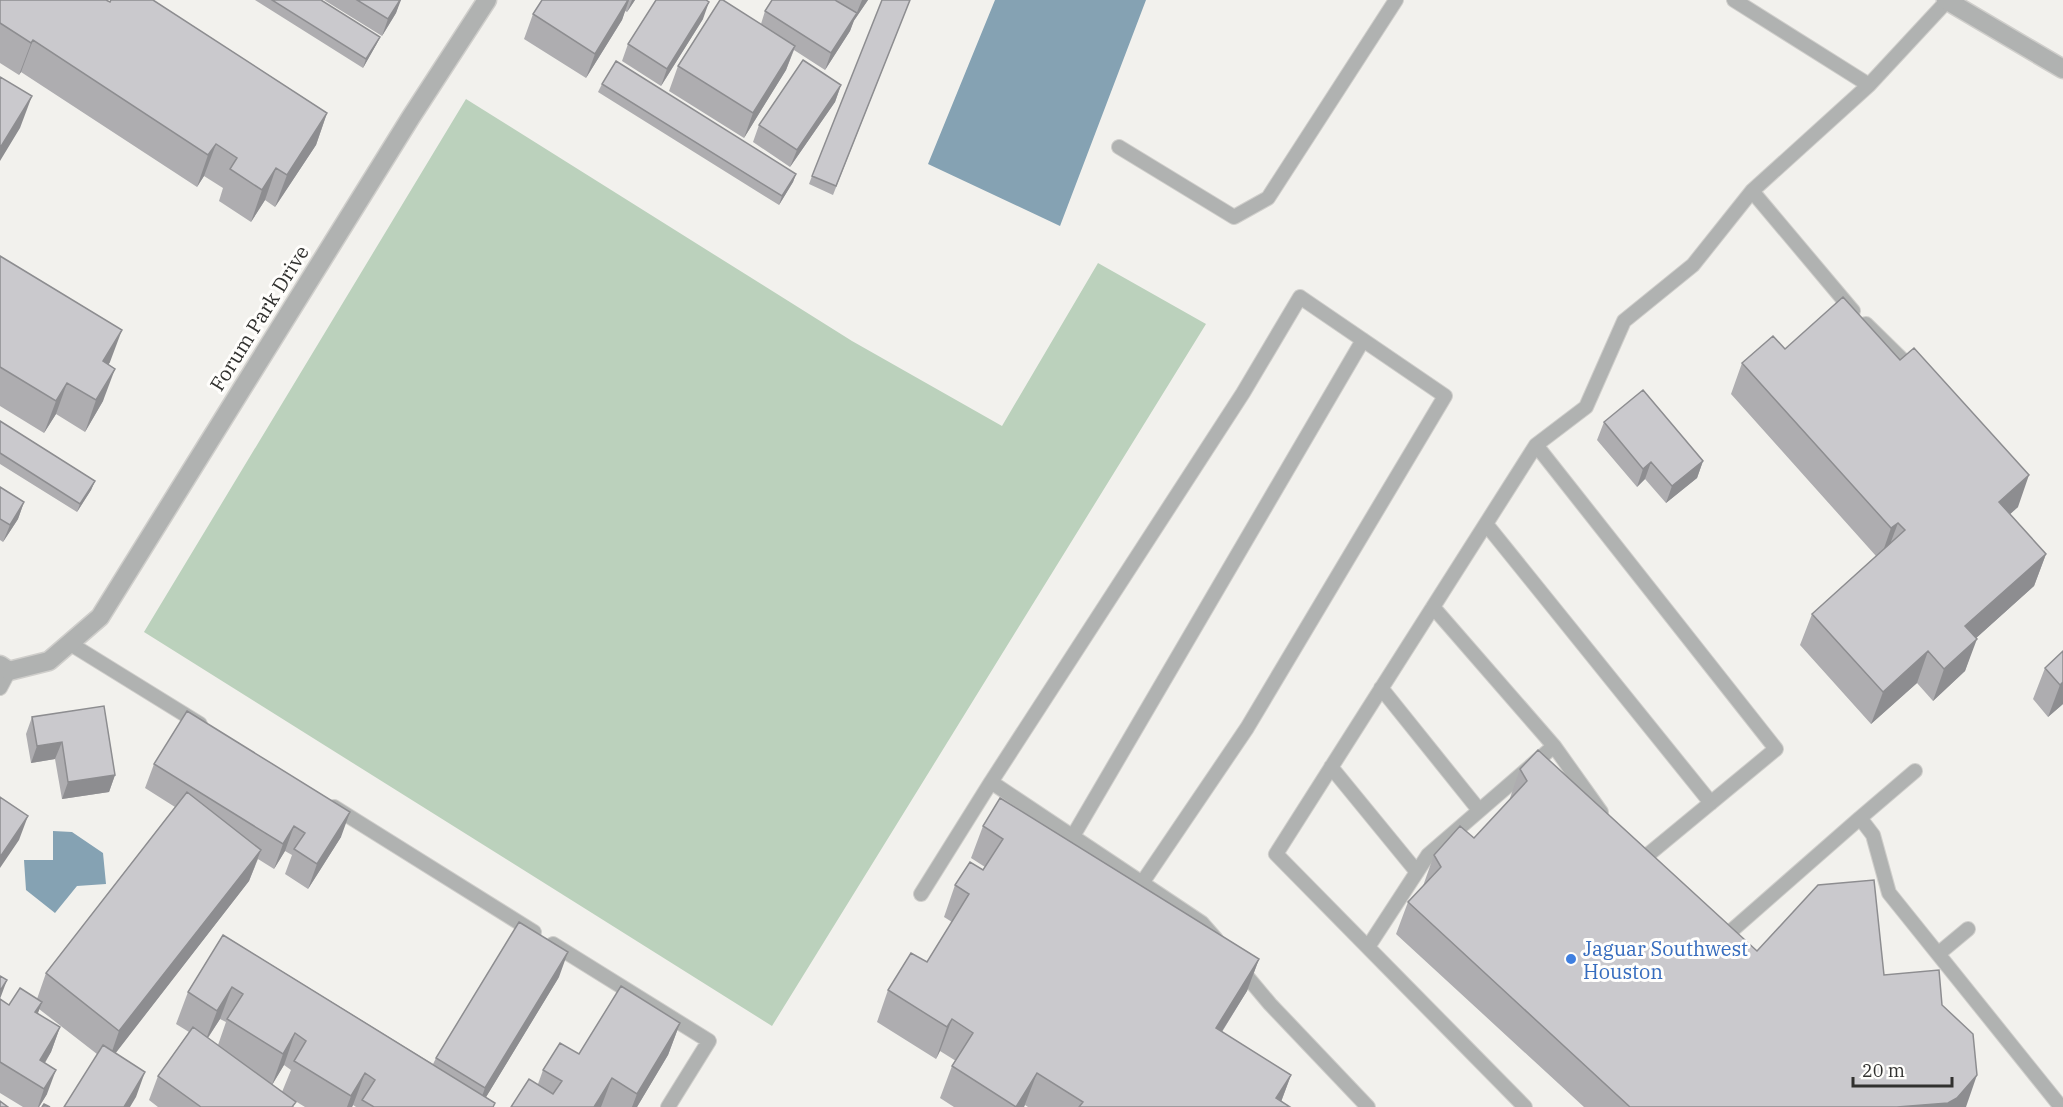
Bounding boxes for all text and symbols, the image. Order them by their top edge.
street label: Forum Park Drive [203,240,315,396]
place label: Jaguar Southwest Houston [1583,935,1748,985]
marker: Jaguar Southwest Houston [1564,952,1578,966]
scale bar [1853,1050,1952,1088]
text: 20 m [1862,1059,1905,1082]

